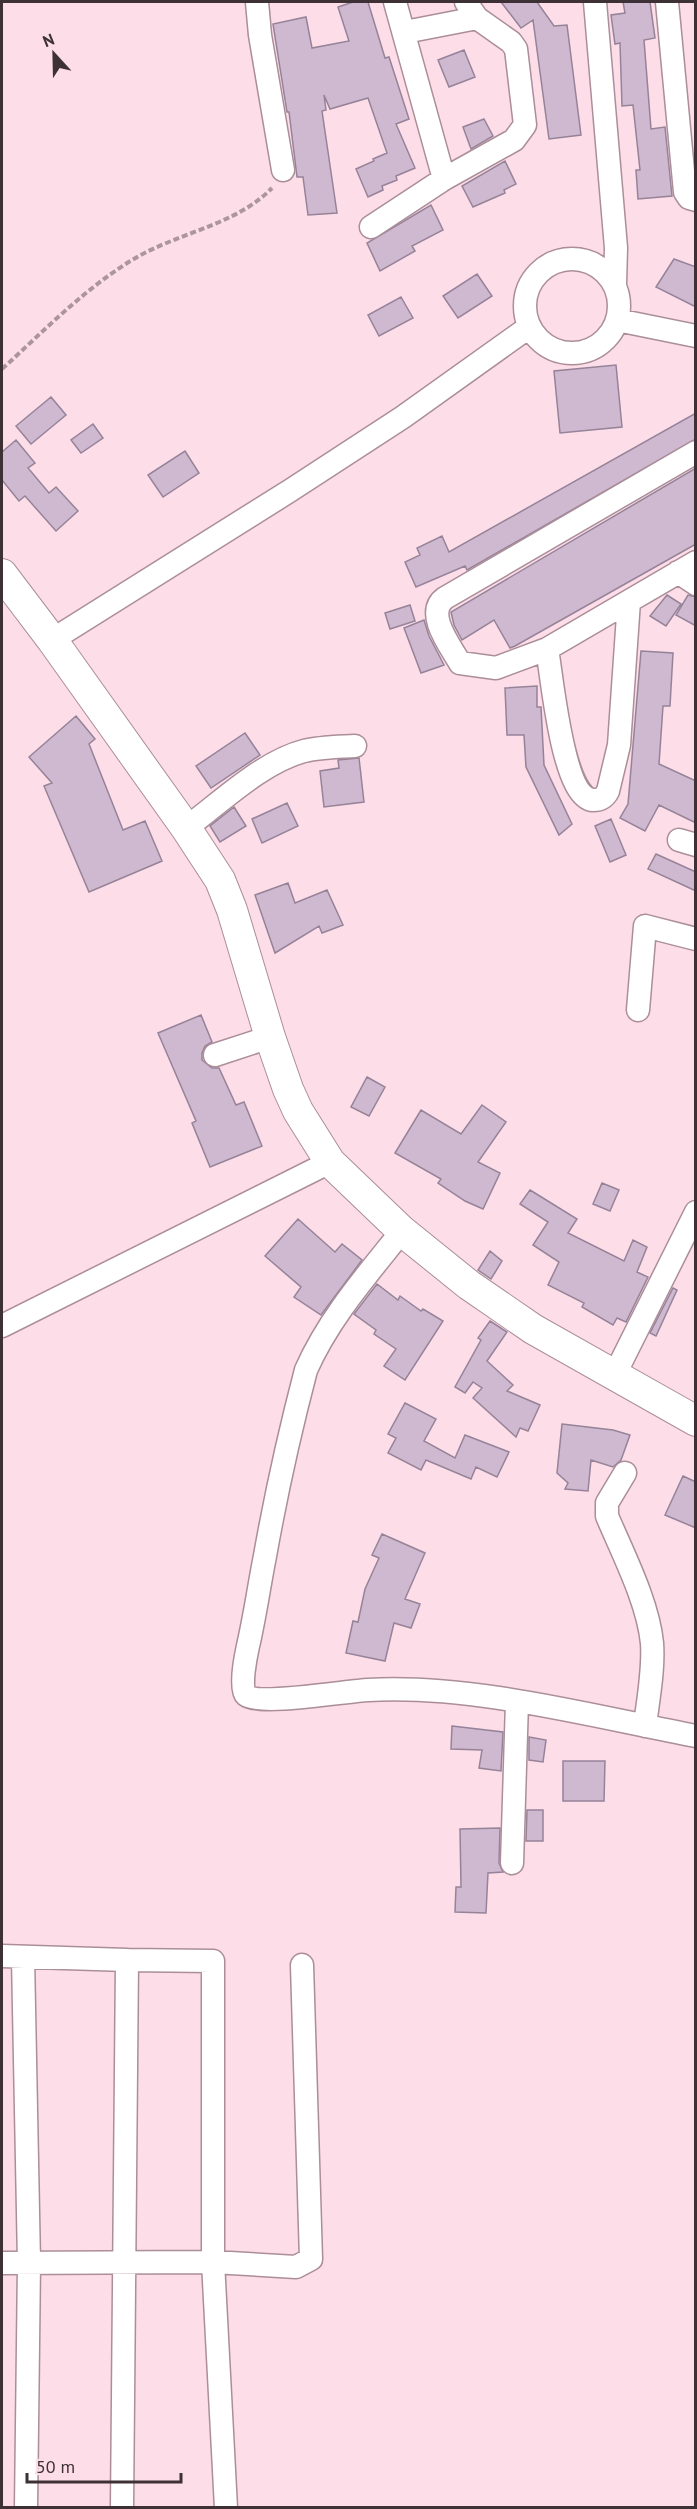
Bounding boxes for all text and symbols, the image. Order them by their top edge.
north arrow [24,24,84,84]
text: N [40,29,57,51]
scale bar [27,2446,182,2484]
text: 50 m [36,2455,75,2478]

